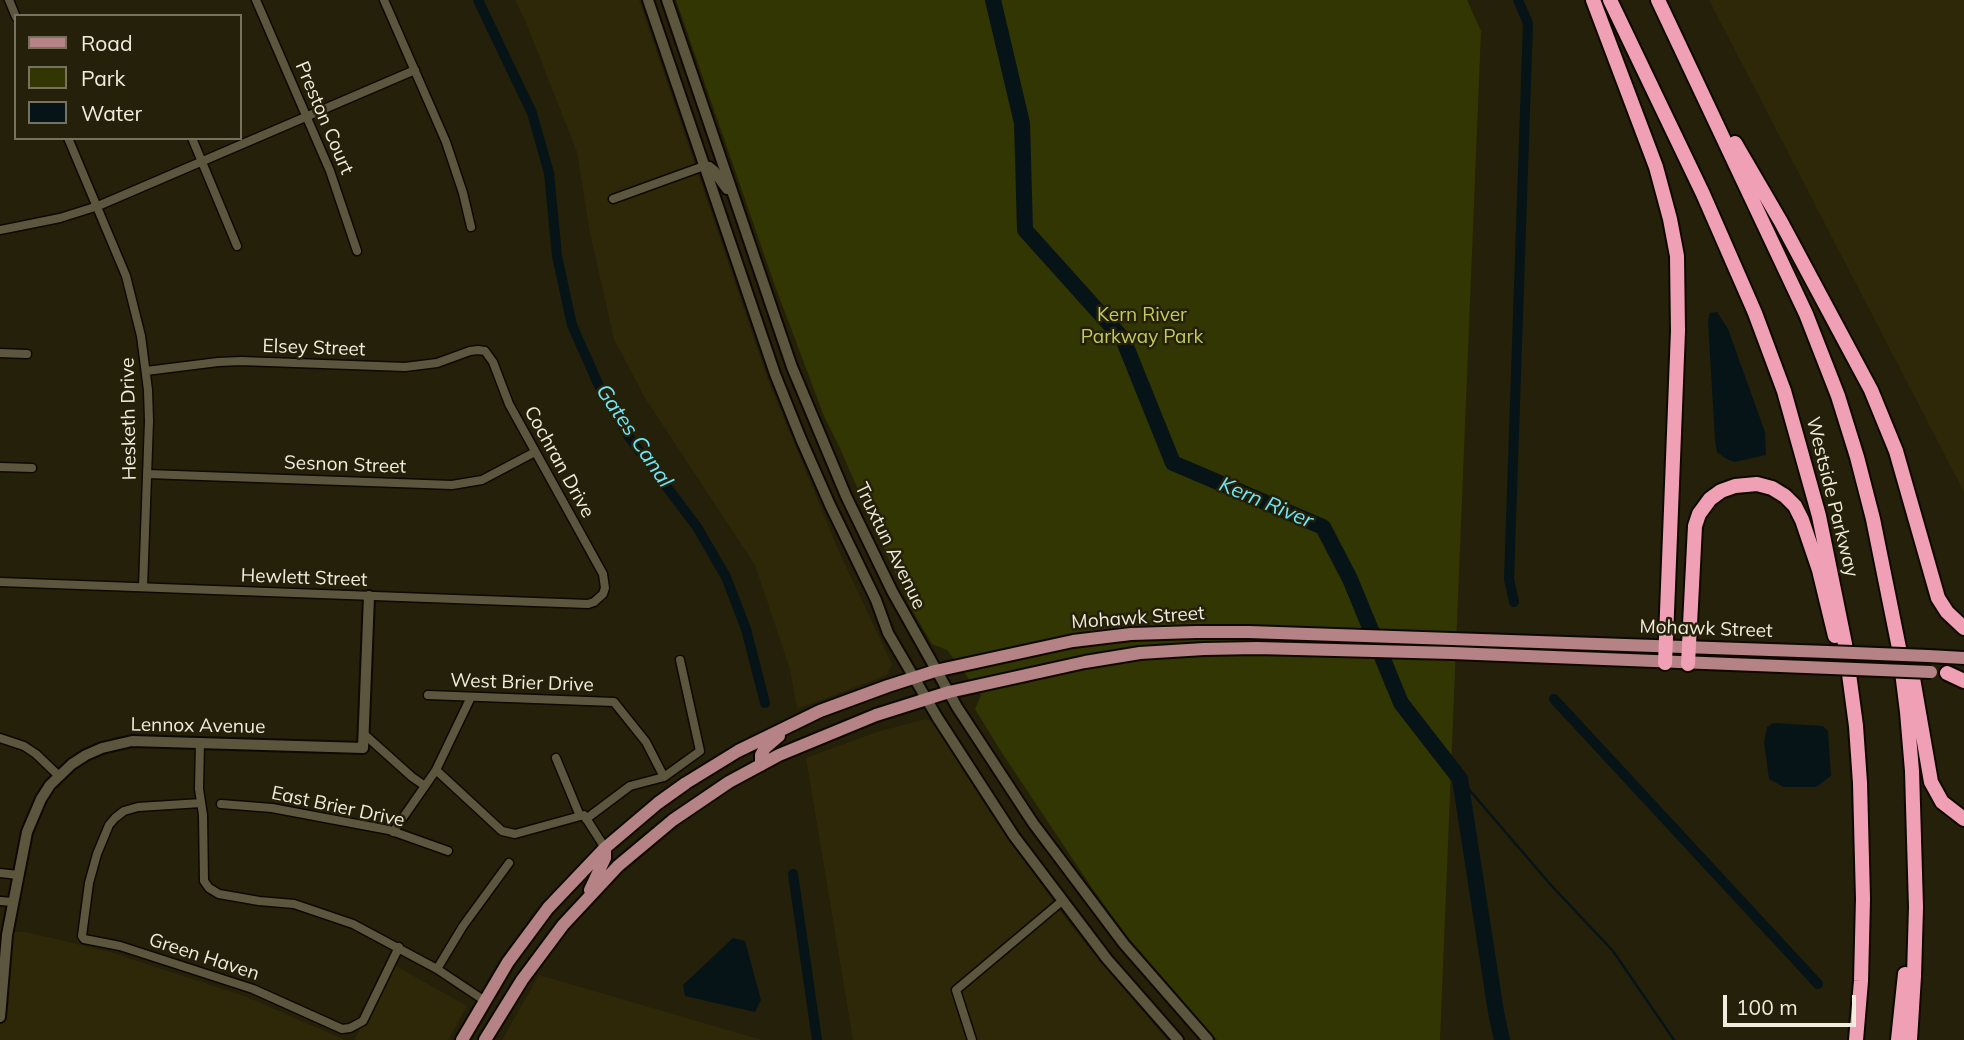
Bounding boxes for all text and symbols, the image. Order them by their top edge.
legend [14,14,242,140]
text: Road [81,30,132,56]
street label: Preston Court [290,58,358,178]
text: Park [81,65,125,91]
text: Water [81,100,142,126]
park label: Kern River Parkway Park [1081,304,1203,348]
street label: Elsey Street [262,335,366,361]
street label: Hesketh Drive [117,357,141,481]
water label: Gates Canal [590,380,678,492]
street label: Cochran Drive [519,402,599,522]
street label: Westside Parkway [1801,415,1863,579]
street label: Sesnon Street [284,451,406,479]
water label: Kern River [1215,472,1317,534]
street label: Truxtun Avenue [850,479,930,613]
street label: Hewlett Street [240,564,368,592]
street label: Mohawk Street [1071,602,1205,634]
street label: Mohawk Street [1639,615,1773,643]
street label: West Brier Drive [450,669,594,697]
street label: Lennox Avenue [130,713,266,739]
street label: East Brier Drive [269,782,407,832]
street label: Green Haven [146,928,262,986]
scale bar [1726,981,1859,1025]
text: 100 m [1736,994,1798,1020]

